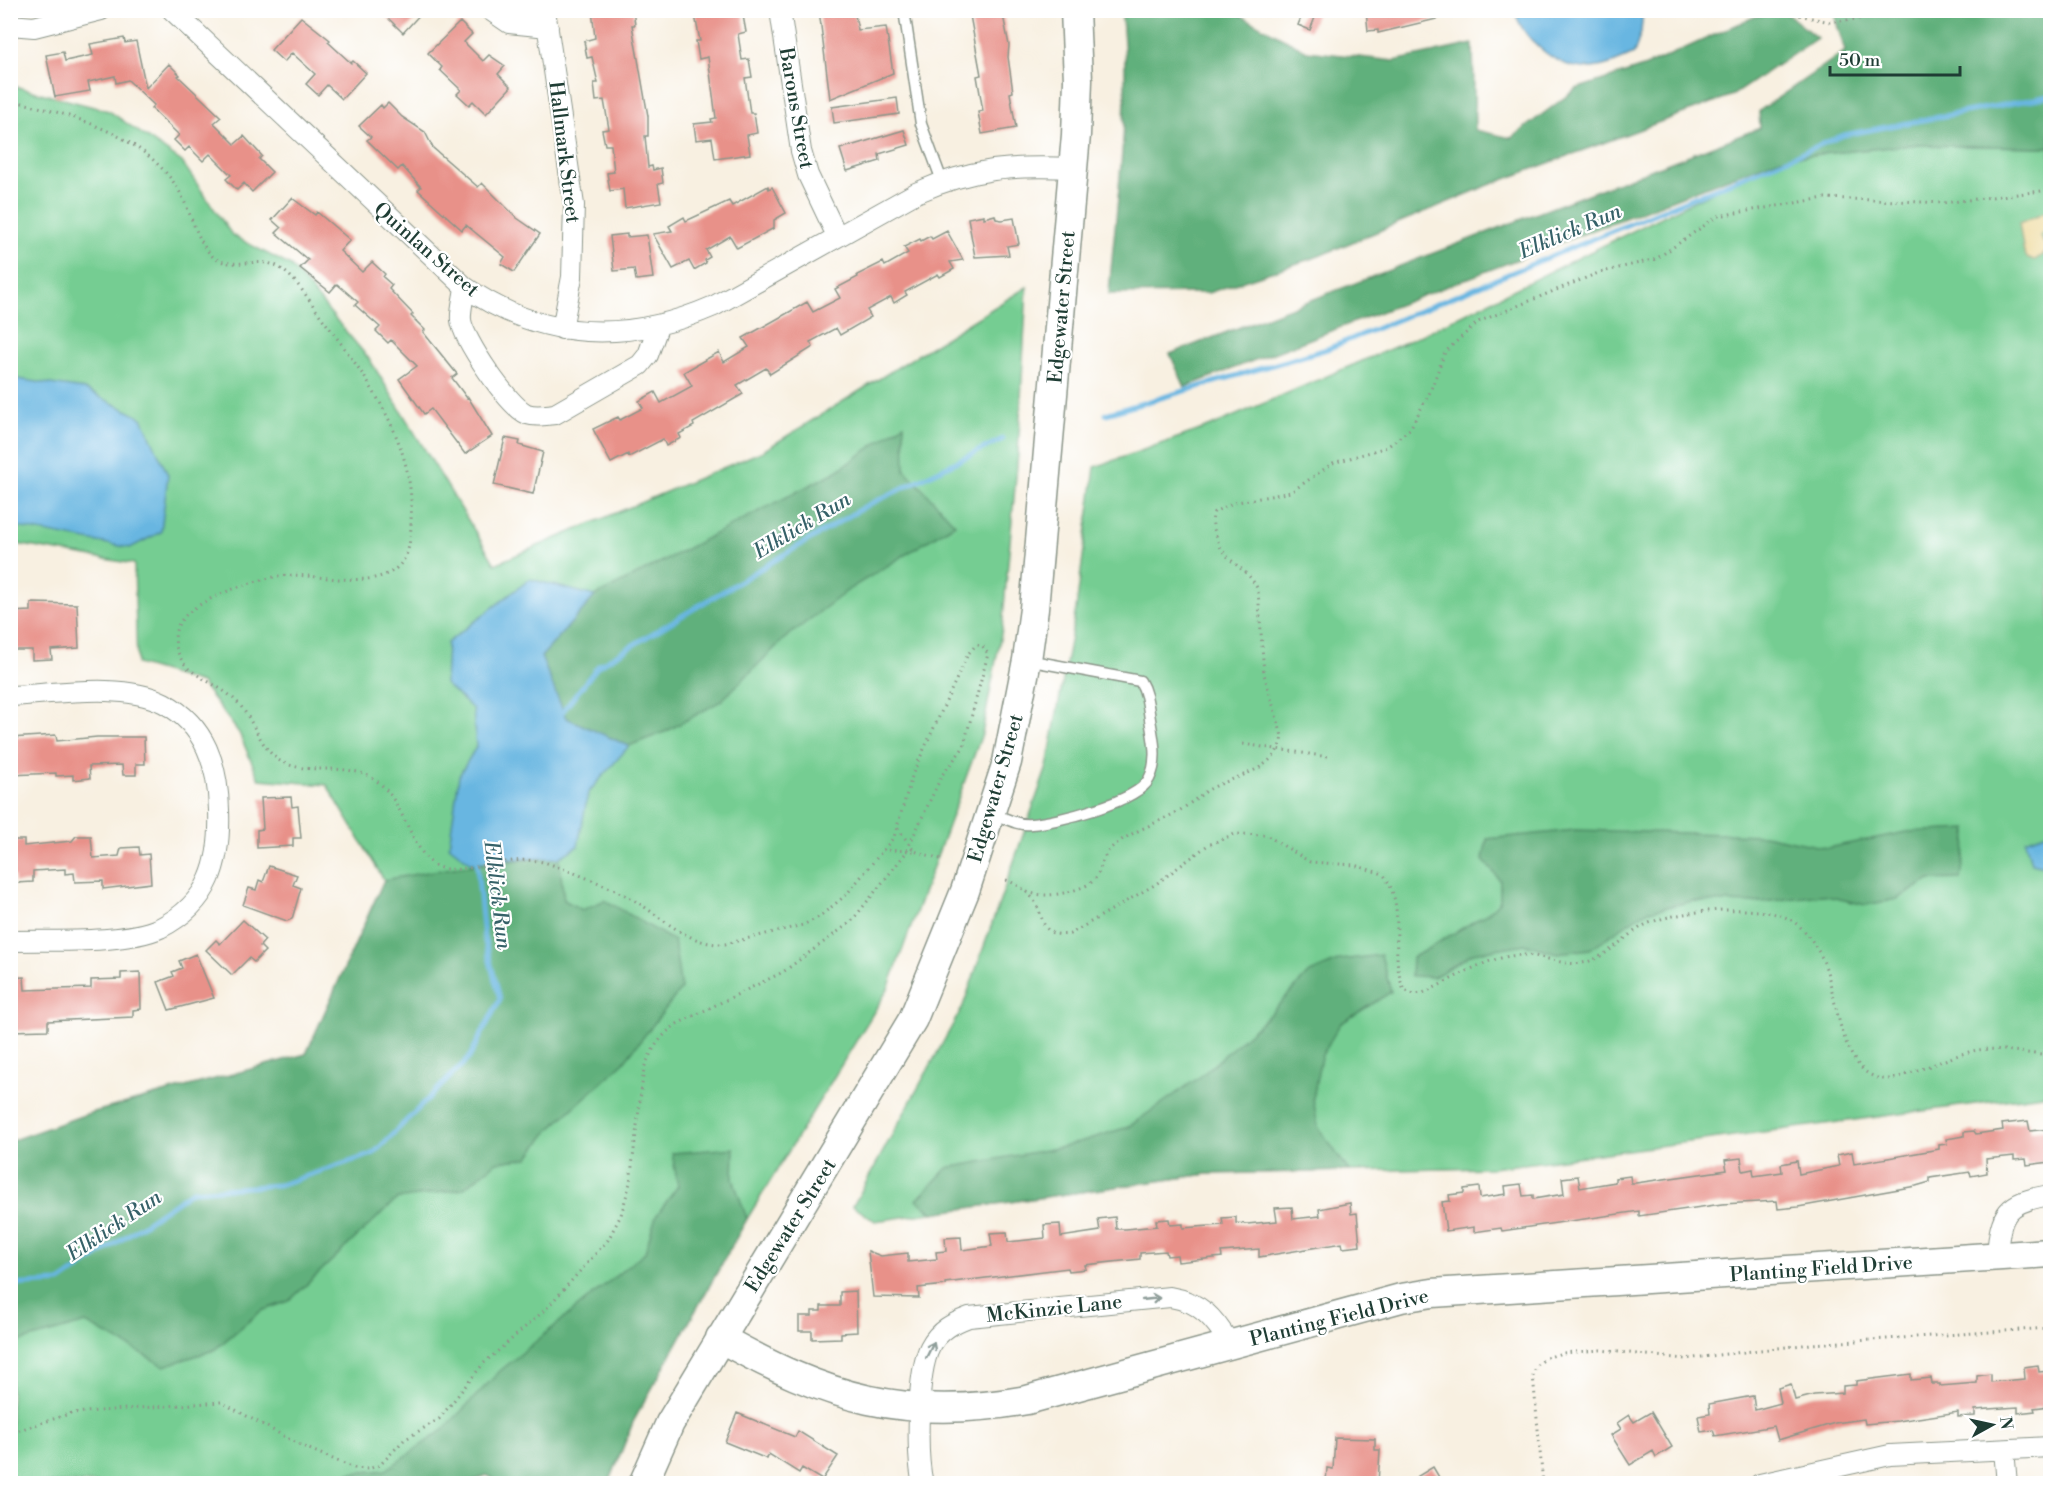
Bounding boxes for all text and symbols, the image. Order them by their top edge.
scale bar [1830,39,1960,77]
street label: Barons Street [772,45,819,171]
text: 50 m [1839,49,1881,72]
street label: Hallmark Street [542,80,585,225]
street label: Quinlan Street [368,197,484,303]
water label: Elklick Run [1514,199,1626,266]
street label: Edgewater Street [1043,230,1082,385]
water label: Elklick Run [748,487,856,566]
street label: Edgewater Street [963,711,1030,866]
water label: Elklick Run [477,839,517,951]
street label: Edgewater Street [740,1154,843,1298]
water label: Elklick Run [61,1185,167,1268]
street label: Planting Field Drive [1729,1251,1914,1288]
street label: Planting Field Drive [1247,1284,1431,1353]
street label: McKinzie Lane [985,1290,1123,1329]
one-way arrow [1141,1293,1161,1304]
one-way arrow [924,1342,936,1360]
north arrow [1962,1395,2022,1455]
text: N [1995,1415,2017,1431]

